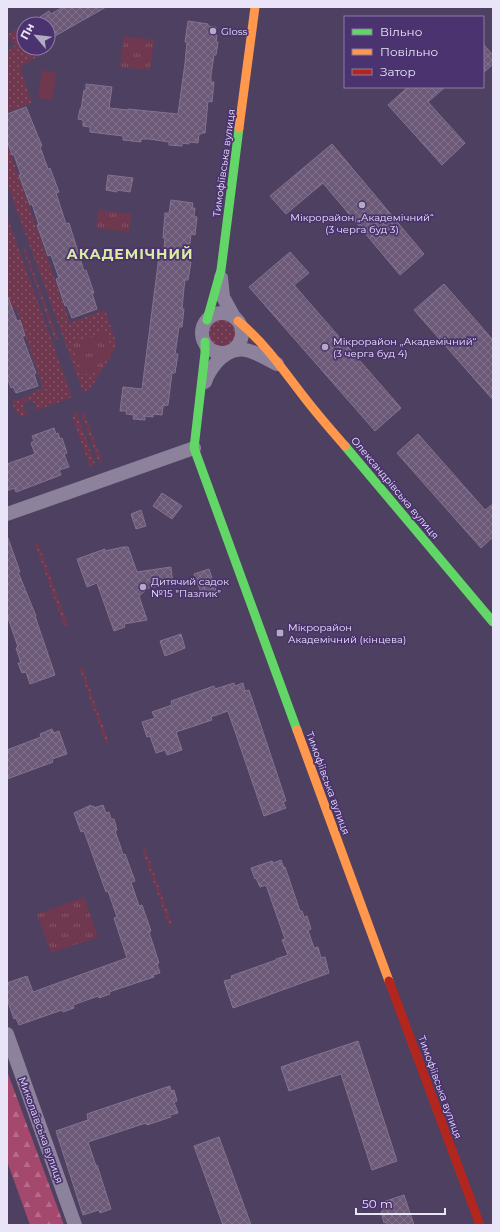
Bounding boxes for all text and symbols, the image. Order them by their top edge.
north arrow [16,16,56,56]
legend [344,16,484,88]
text: Пн [17,21,37,42]
text: Вільно [380,24,423,39]
place label: Gloss [221,25,248,38]
marker: Gloss [208,26,218,36]
text: Повільно [380,44,439,59]
text: Затор [380,64,416,79]
street label: Тимофіївська вулиця [210,108,238,218]
marker: Мікрорайон „Академічний“ (3 черга буд 3) [357,200,367,210]
place label: Мікрорайон „Академічний“ (3 черга буд 3) [290,211,434,236]
district label: АКАДЕМІЧНИЙ [66,245,194,263]
place label: Мікрорайон „Академічний“ (3 черга буд 4) [333,335,477,360]
marker: Мікрорайон „Академічний“ (3 черга буд 4) [320,342,330,352]
street label: Олександрівська вулиця [348,434,442,542]
place label: Дитячий садок №15 "Пазлик" [151,575,229,600]
marker: Дитячий садок №15 "Пазлик" [138,582,148,592]
place label: Мікрорайон Академічний (кінцева) [288,621,406,646]
marker: Мікрорайон Академічний (кінцева) [275,628,285,638]
street label: Тимофіївська вулиця [303,729,353,837]
street label: Тимофіївська вулиця [415,1033,465,1141]
street label: Миколаївська вулиця [16,1075,66,1185]
scale bar [356,1190,445,1216]
text: 50 m [362,1196,393,1211]

